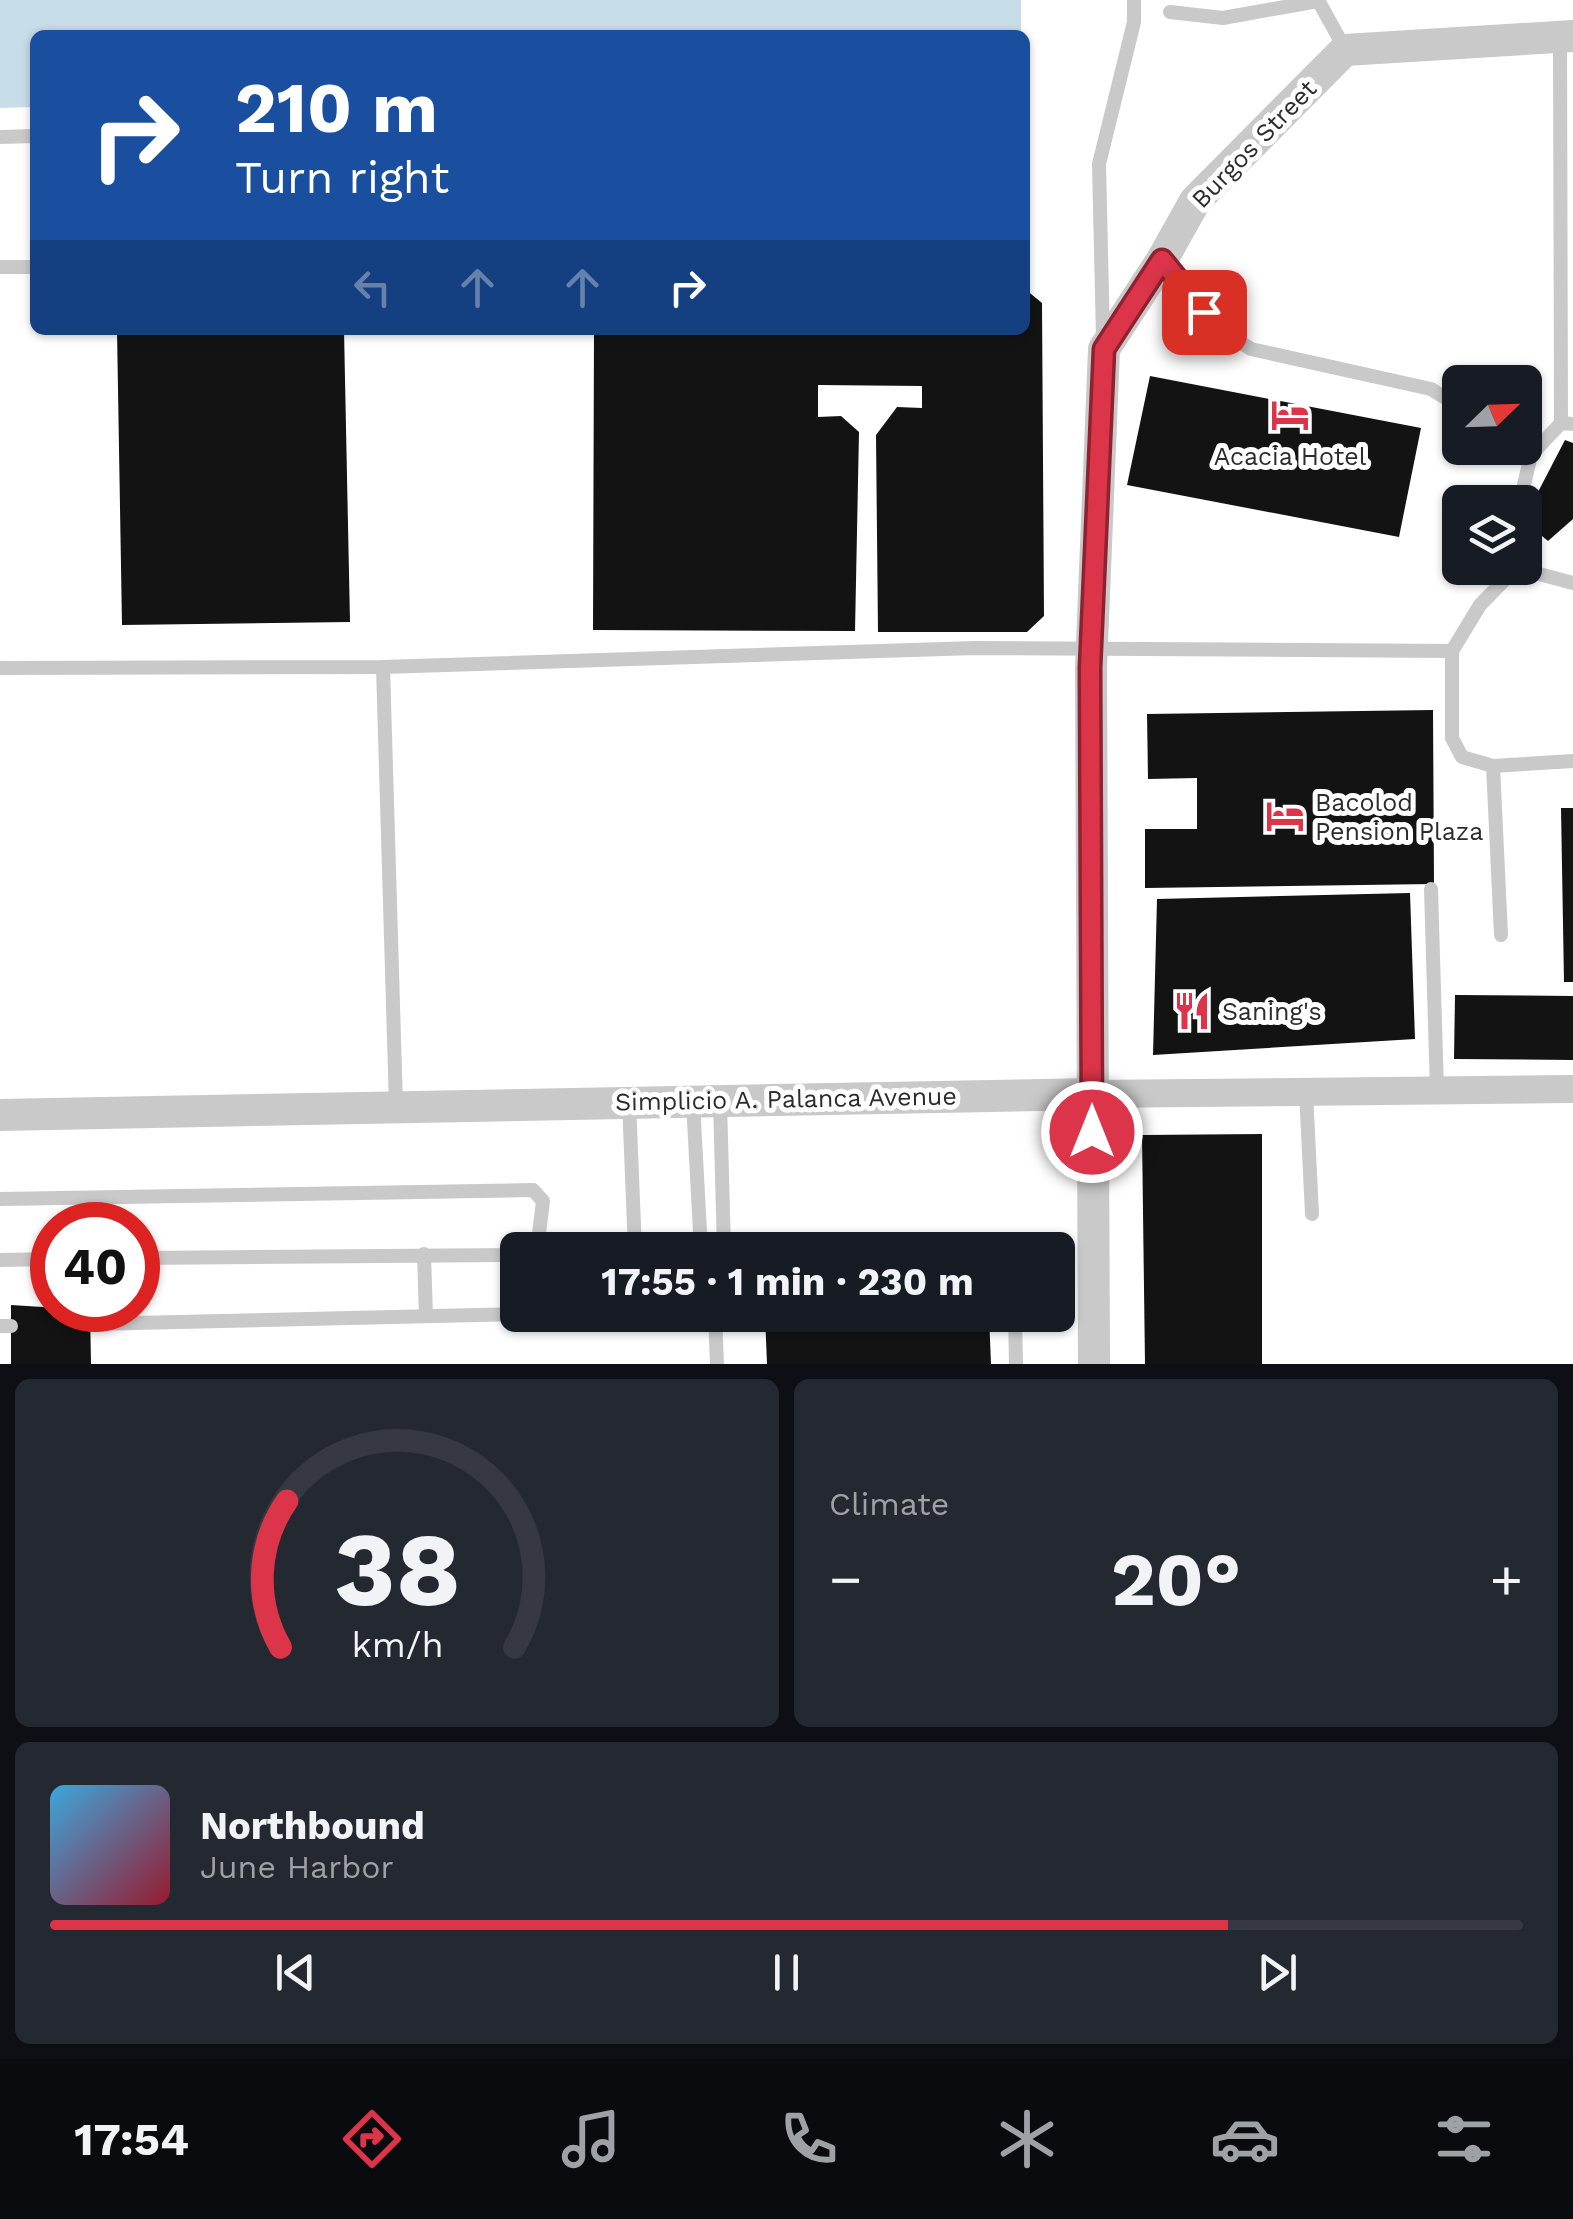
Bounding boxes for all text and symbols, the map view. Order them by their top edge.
text: 210 m [235,67,438,149]
icon: right [70,70,200,200]
street label: Burgos Street [1186,74,1323,214]
text: Turn right [235,151,449,204]
icon: left [345,260,400,315]
icon: ahead [450,260,505,315]
icon: ahead [555,260,610,315]
icon: right [660,260,715,315]
pin [1162,270,1247,355]
icon: arrive [1177,285,1232,340]
north arrow [1442,365,1542,465]
map controls [1442,365,1542,585]
hotel icon: Acacia Hotel [1269,394,1311,436]
place label: Acacia Hotel [1214,442,1367,471]
button: layers [1442,485,1542,585]
place label: Bacolod Pension Plaza [1315,788,1483,846]
hotel icon: Bacolod Pension Plaza [1264,795,1306,837]
restaurant icon: Saning's [1171,990,1213,1032]
place label: Saning's [1222,997,1322,1026]
position arrow [1040,1080,1144,1184]
street label: Simplicio A. Palanca Avenue [615,1082,957,1116]
speed limit sign: 40 [30,1202,160,1332]
text: 17:55 · 1 min · 230 m [601,1260,974,1304]
text: Climate [829,1485,949,1523]
text: 38 [334,1508,460,1630]
text: 20° [1111,1535,1241,1623]
text: − [829,1547,862,1611]
text: + [1490,1547,1523,1611]
text: km/h [351,1624,443,1666]
text: Northbound [200,1804,425,1848]
text: June Harbor [200,1848,394,1886]
icon: previous [268,1945,323,2000]
icon: pause [759,1945,814,2000]
icon: next [1250,1945,1305,2000]
icon: directions [337,2104,407,2174]
icon: music [556,2104,626,2174]
icon: phone [774,2104,844,2174]
icon: climate [992,2104,1062,2174]
icon: car [1210,2104,1280,2174]
icon: filters [1429,2104,1499,2174]
text: 17:54 [74,2113,189,2166]

